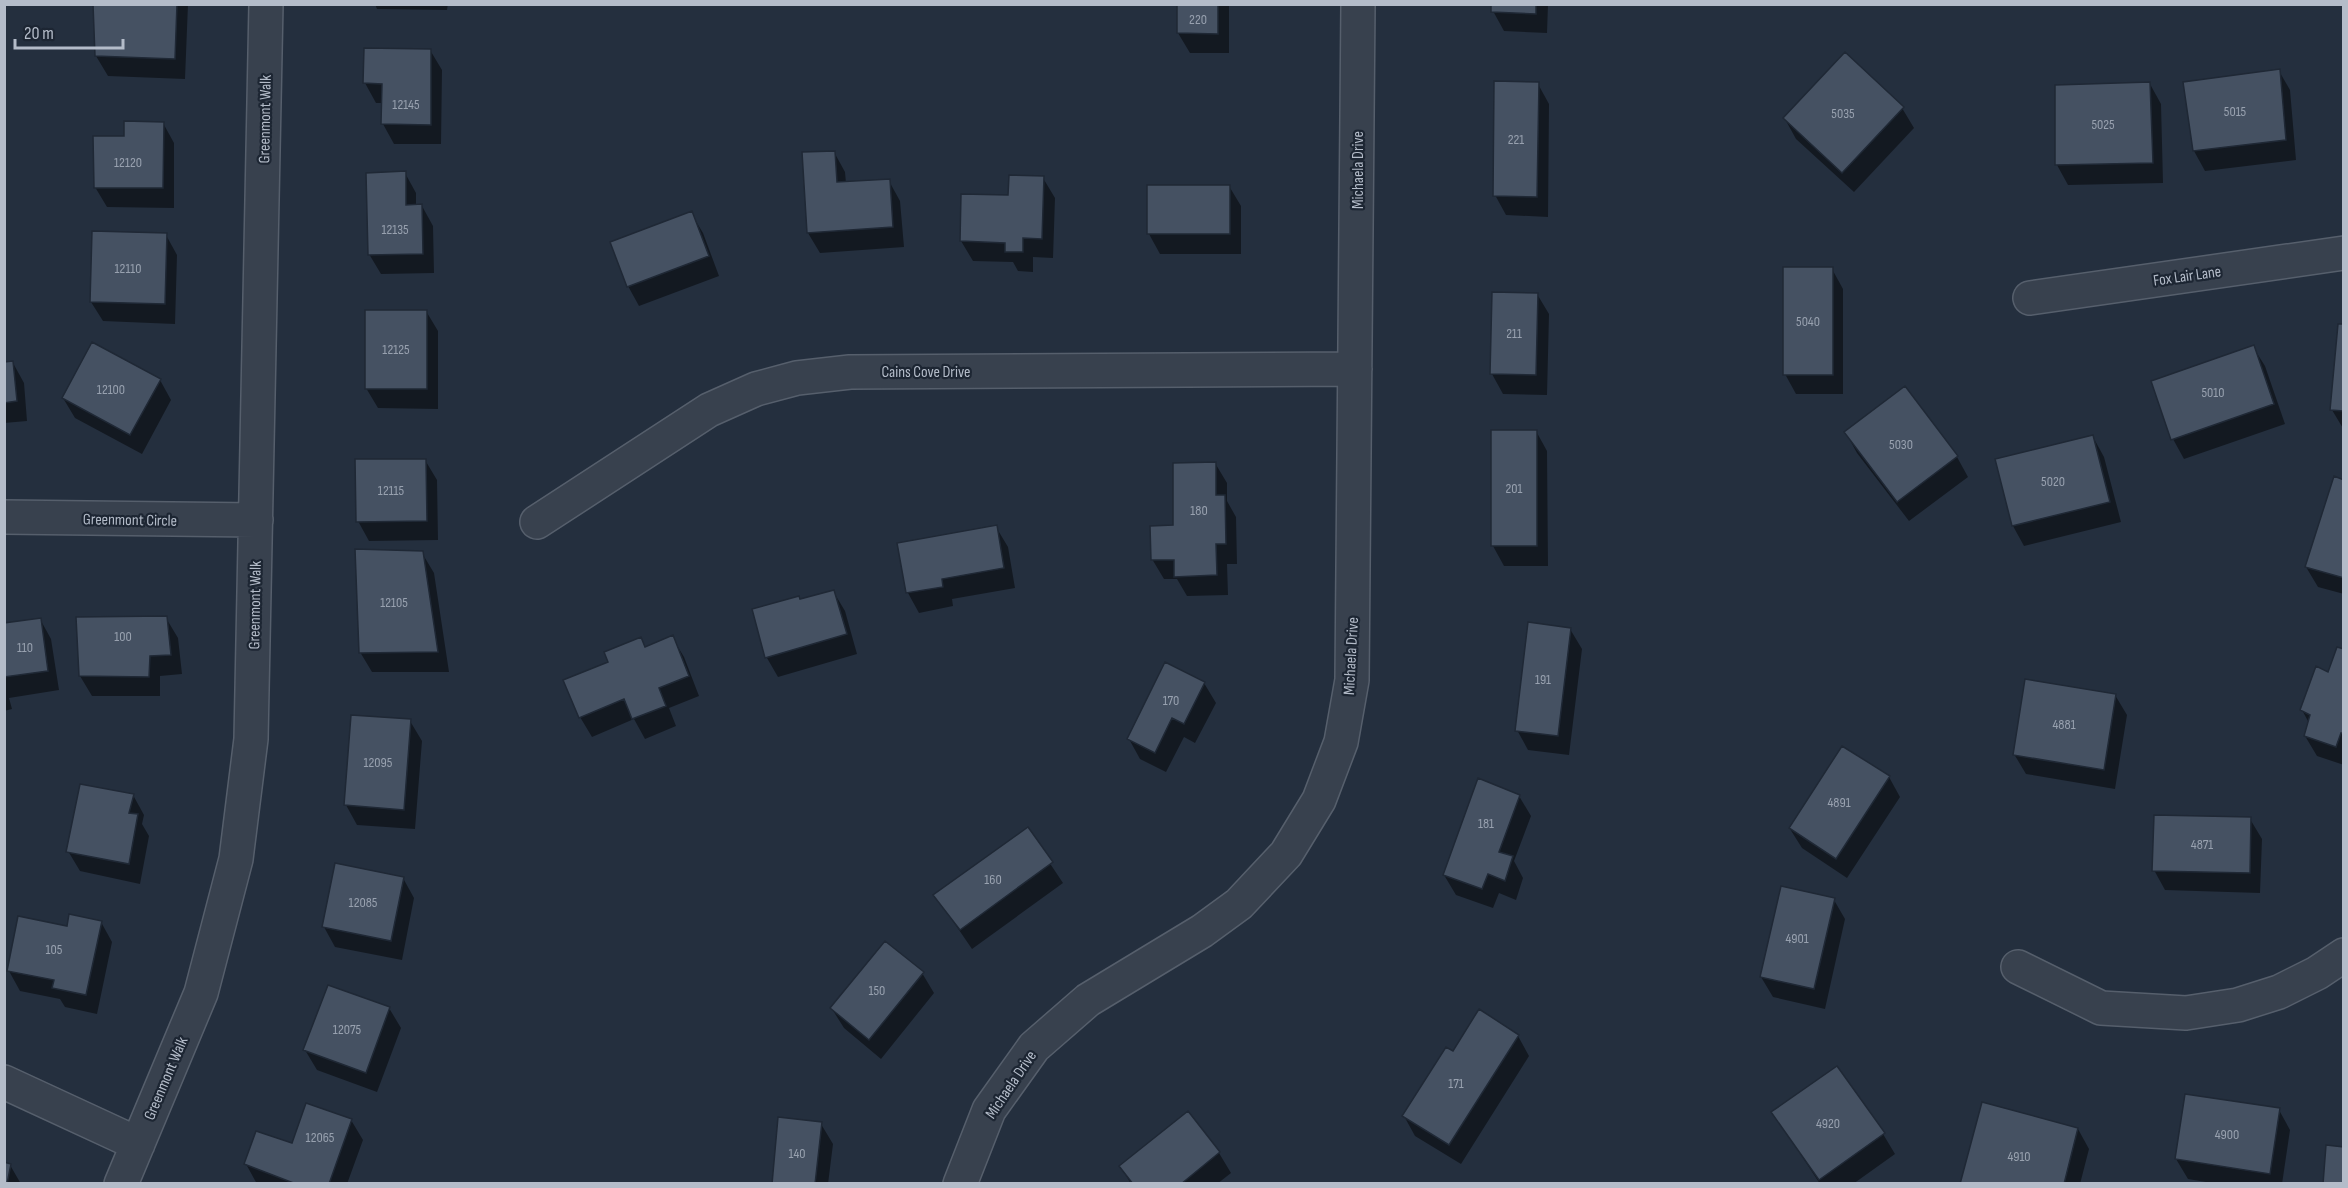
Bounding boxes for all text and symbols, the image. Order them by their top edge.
house number: 220 [1189,11,1207,28]
scale bar [15,12,123,50]
text: 20 m [24,23,54,44]
street label: Greenmont Walk [255,75,276,163]
house number: 12145 [392,96,420,113]
house number: 5015 [2224,103,2247,120]
house number: 5035 [1831,105,1855,122]
house number: 5025 [2091,116,2115,133]
street label: Michaela Drive [1349,131,1368,209]
house number: 221 [1508,131,1524,148]
house number: 12120 [114,154,142,171]
house number: 12135 [381,221,409,238]
house number: 12110 [115,260,141,277]
street label: Fox Lair Lane [2152,262,2222,291]
house number: 5040 [1796,313,1820,330]
house number: 211 [1506,325,1522,342]
house number: 12125 [382,341,410,358]
street label: Cains Cove Drive [882,363,970,382]
house number: 12100 [97,381,125,398]
house number: 5010 [2201,384,2225,401]
house number: 5030 [1889,436,1913,453]
house number: 5020 [2041,473,2065,490]
house number: 201 [1506,480,1523,497]
house number: 12115 [378,482,405,499]
house number: 180 [1190,502,1208,519]
street label: Greenmont Circle [83,510,177,531]
street label: Greenmont Walk [245,561,266,649]
house number: 12105 [380,594,408,611]
street label: Michaela Drive [1340,617,1363,695]
house number: 100 [114,628,132,645]
house number: 110 [17,639,33,656]
house number: 191 [1535,671,1551,688]
house number: 170 [1163,692,1179,709]
house number: 4881 [2052,716,2076,733]
house number: 12095 [364,754,393,771]
house number: 4891 [1827,794,1851,811]
house number: 181 [1478,815,1494,832]
house number: 4871 [2191,836,2213,853]
house number: 160 [984,871,1002,888]
house number: 12085 [349,894,378,911]
house number: 4901 [1785,930,1809,947]
house number: 105 [46,941,63,958]
house number: 150 [869,982,885,999]
house number: 12075 [333,1021,362,1038]
street label: Greenmont Walk [140,1034,192,1123]
street label: Michaela Drive [982,1047,1041,1122]
house number: 171 [1448,1075,1464,1092]
house number: 4920 [1816,1115,1840,1132]
house number: 4900 [2215,1126,2239,1143]
house number: 12065 [306,1129,335,1146]
house number: 140 [789,1145,806,1162]
house number: 4910 [2007,1148,2031,1165]

